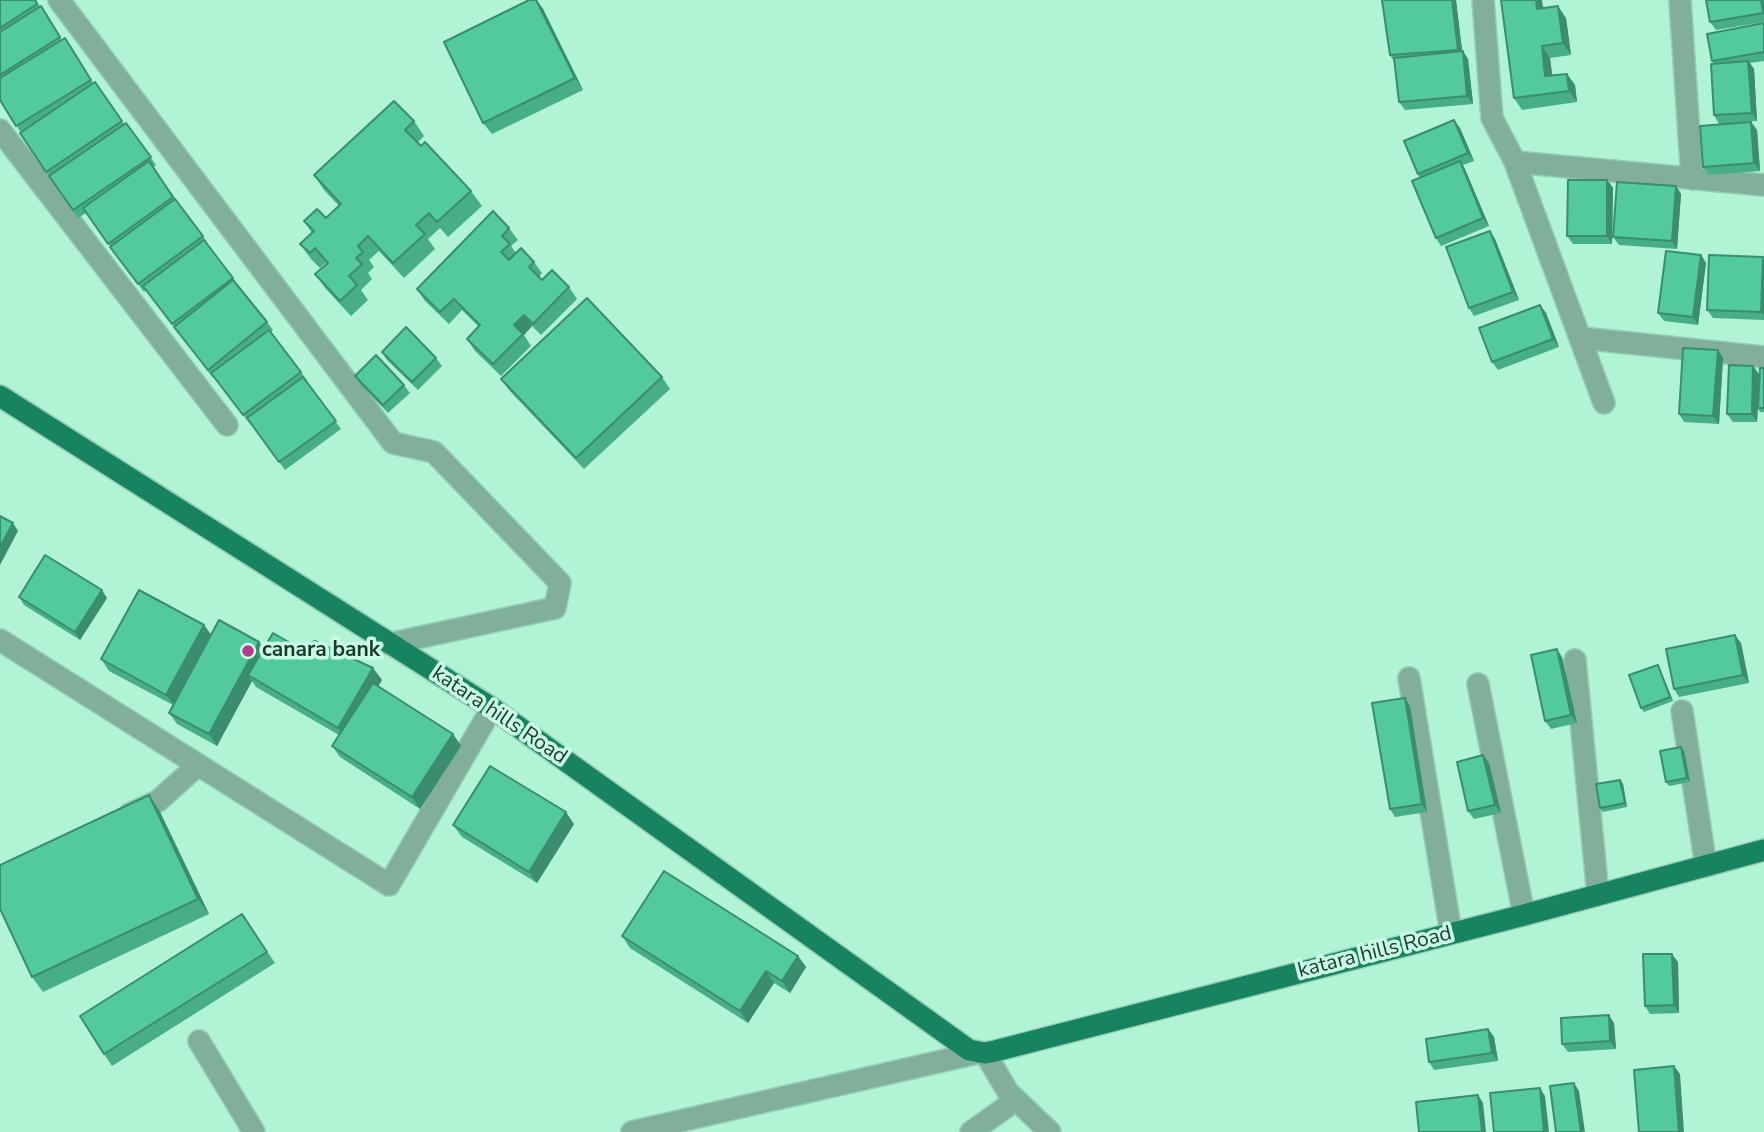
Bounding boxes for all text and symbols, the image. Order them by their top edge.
place label: canara bank [262,638,380,664]
marker: canara bank [240,643,256,659]
street label: katara hills Road [427,662,571,770]
street label: katara hills Road [1296,922,1454,984]

